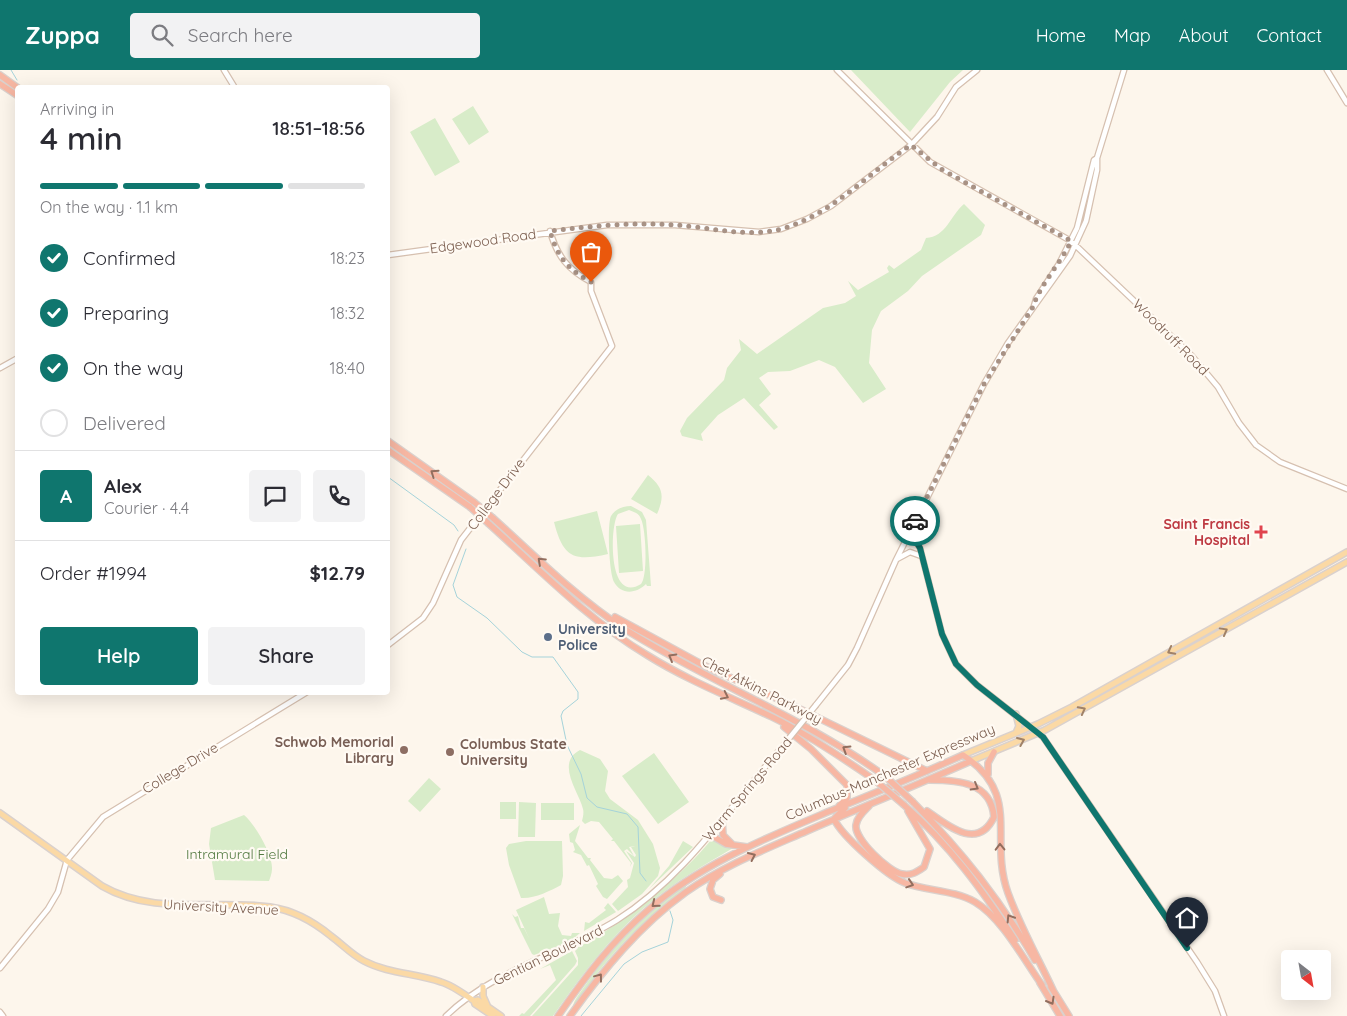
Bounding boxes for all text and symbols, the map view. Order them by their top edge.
search box [130,13,480,58]
text: Zuppa [25,20,100,50]
icon: search [148,21,176,49]
text: Search here [188,23,293,47]
text: Home [1036,24,1086,47]
text: Map [1114,24,1151,47]
text: About [1179,24,1229,47]
text: Contact [1257,24,1322,47]
text: Arriving in [40,99,114,119]
text: 18:51–18:56 [272,116,365,140]
text: 4 min [40,118,123,158]
text: On the way · 1.1 km [40,197,178,217]
street label: Edgewood Road [429,225,537,257]
pin [570,231,612,282]
icon: bag [577,238,605,266]
icon: check [40,244,68,272]
text: Confirmed [83,246,176,270]
text: 18:23 [330,248,365,268]
street label: Woodruff Road [1129,295,1213,379]
icon: check [40,299,68,327]
text: Preparing [83,301,169,325]
text: 18:32 [330,303,365,323]
icon: check [40,354,68,382]
text: On the way [83,356,184,380]
text: 18:40 [329,358,365,378]
text: Delivered [83,411,166,435]
street label: College Drive [463,454,529,534]
button: chat [249,470,301,522]
button: phone [313,470,365,522]
one-way arrow [430,470,440,479]
text: Alex [104,474,142,498]
text: A [60,484,72,508]
courier [890,496,940,546]
text: Courier · 4.4 [104,498,189,518]
icon: car [901,507,929,535]
place label: Saint Francis Hospital [1163,515,1250,549]
marker: Saint Francis Hospital [1254,525,1268,539]
one-way arrow [537,558,546,567]
text: Order #1994 [40,561,147,585]
text: $12.79 [310,561,365,585]
place label: University Police [558,620,626,654]
button: Help [40,627,198,685]
button: Share [208,627,365,685]
one-way arrow [1218,627,1227,637]
marker: University Police [542,631,554,643]
one-way arrow [1167,645,1176,655]
street label: Chet Atkins Parkway [699,652,825,728]
one-way arrow [668,653,677,663]
one-way arrow [720,690,729,701]
one-way arrow [1076,706,1085,716]
street label: Columbus-Manchester Expressway [782,720,998,824]
place label: Schwob Memorial Library [275,733,394,767]
street label: Warm Springs Road [698,733,796,845]
place label: Columbus State University [460,735,567,769]
one-way arrow [1016,736,1025,747]
street label: College Drive [139,738,221,798]
marker: Schwob Memorial Library [398,744,410,756]
marker: Columbus State University [444,746,456,758]
one-way arrow [842,746,852,755]
one-way arrow [970,781,979,791]
one-way arrow [995,843,1006,851]
park label: Intramural Field [186,845,288,863]
one-way arrow [747,852,756,863]
one-way arrow [905,878,913,888]
street label: University Avenue [163,895,279,919]
pin [1166,897,1208,948]
one-way arrow [652,898,661,907]
icon: home [1173,904,1201,932]
one-way arrow [1007,914,1017,923]
street label: Gentian Boulevard [490,921,606,989]
north arrow [1281,950,1331,1000]
map controls [1281,950,1331,1000]
one-way arrow [593,973,602,983]
one-way arrow [1045,995,1055,1004]

